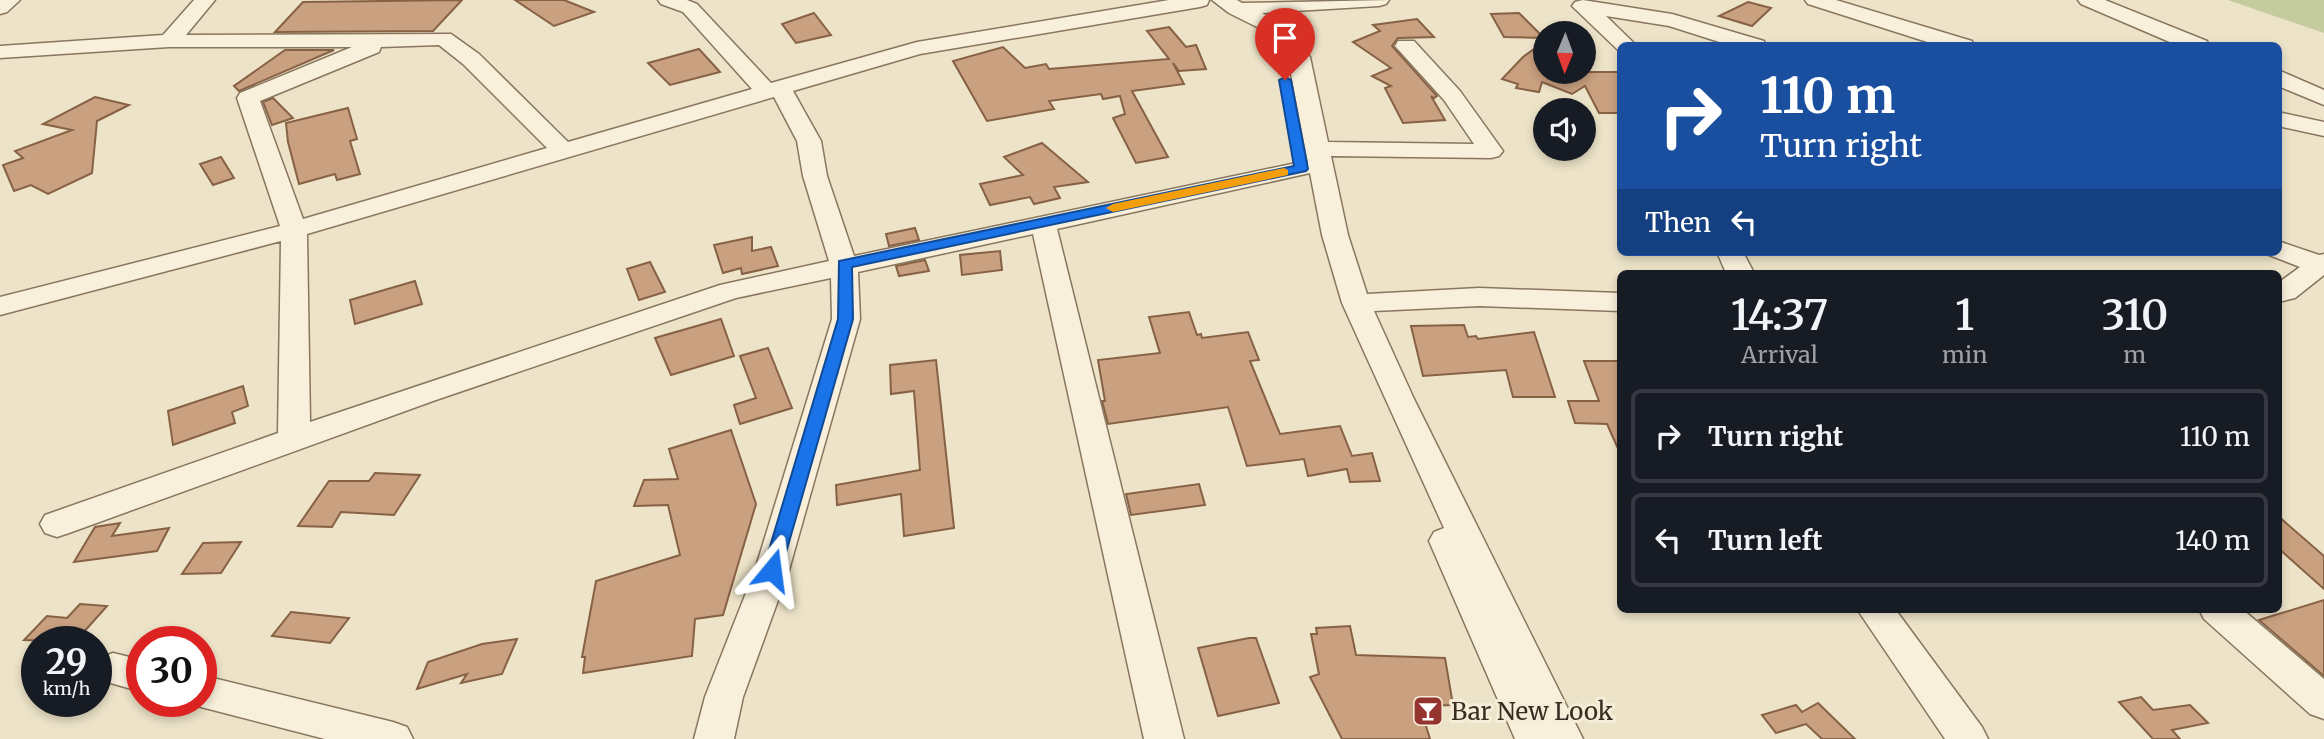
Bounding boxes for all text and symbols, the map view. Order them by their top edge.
pin [1255,8,1315,80]
icon: arrive [1266,19,1304,57]
north arrow [1533,21,1596,84]
map controls [1533,21,1596,161]
text: 110 m [1760,65,1895,126]
icon: right [1645,70,1736,161]
button: sound [1533,98,1596,161]
text: Turn right [1760,126,1922,166]
icon: left [1725,203,1763,241]
text: Then [1645,206,1711,239]
text: 14:37 [1731,289,1828,341]
text: 1 [1955,289,1974,341]
text: 310 [2101,289,2168,341]
text: Arrival [1741,340,1818,369]
text: min [1942,340,1987,369]
text: m [2123,340,2146,369]
icon: right [1649,417,1687,455]
text: Turn right [1708,420,1843,453]
text: 110 m [2180,420,2250,453]
icon: left [1649,521,1687,559]
text: Turn left [1708,524,1822,557]
text: 140 m [2175,524,2250,557]
position arrow [735,533,809,607]
speed limit sign: 30 [126,626,217,717]
text: 29 [46,640,87,684]
text: km/h [43,677,90,700]
bar icon: Bar New Look [1411,694,1445,728]
place label: Bar New Look [1451,696,1614,727]

